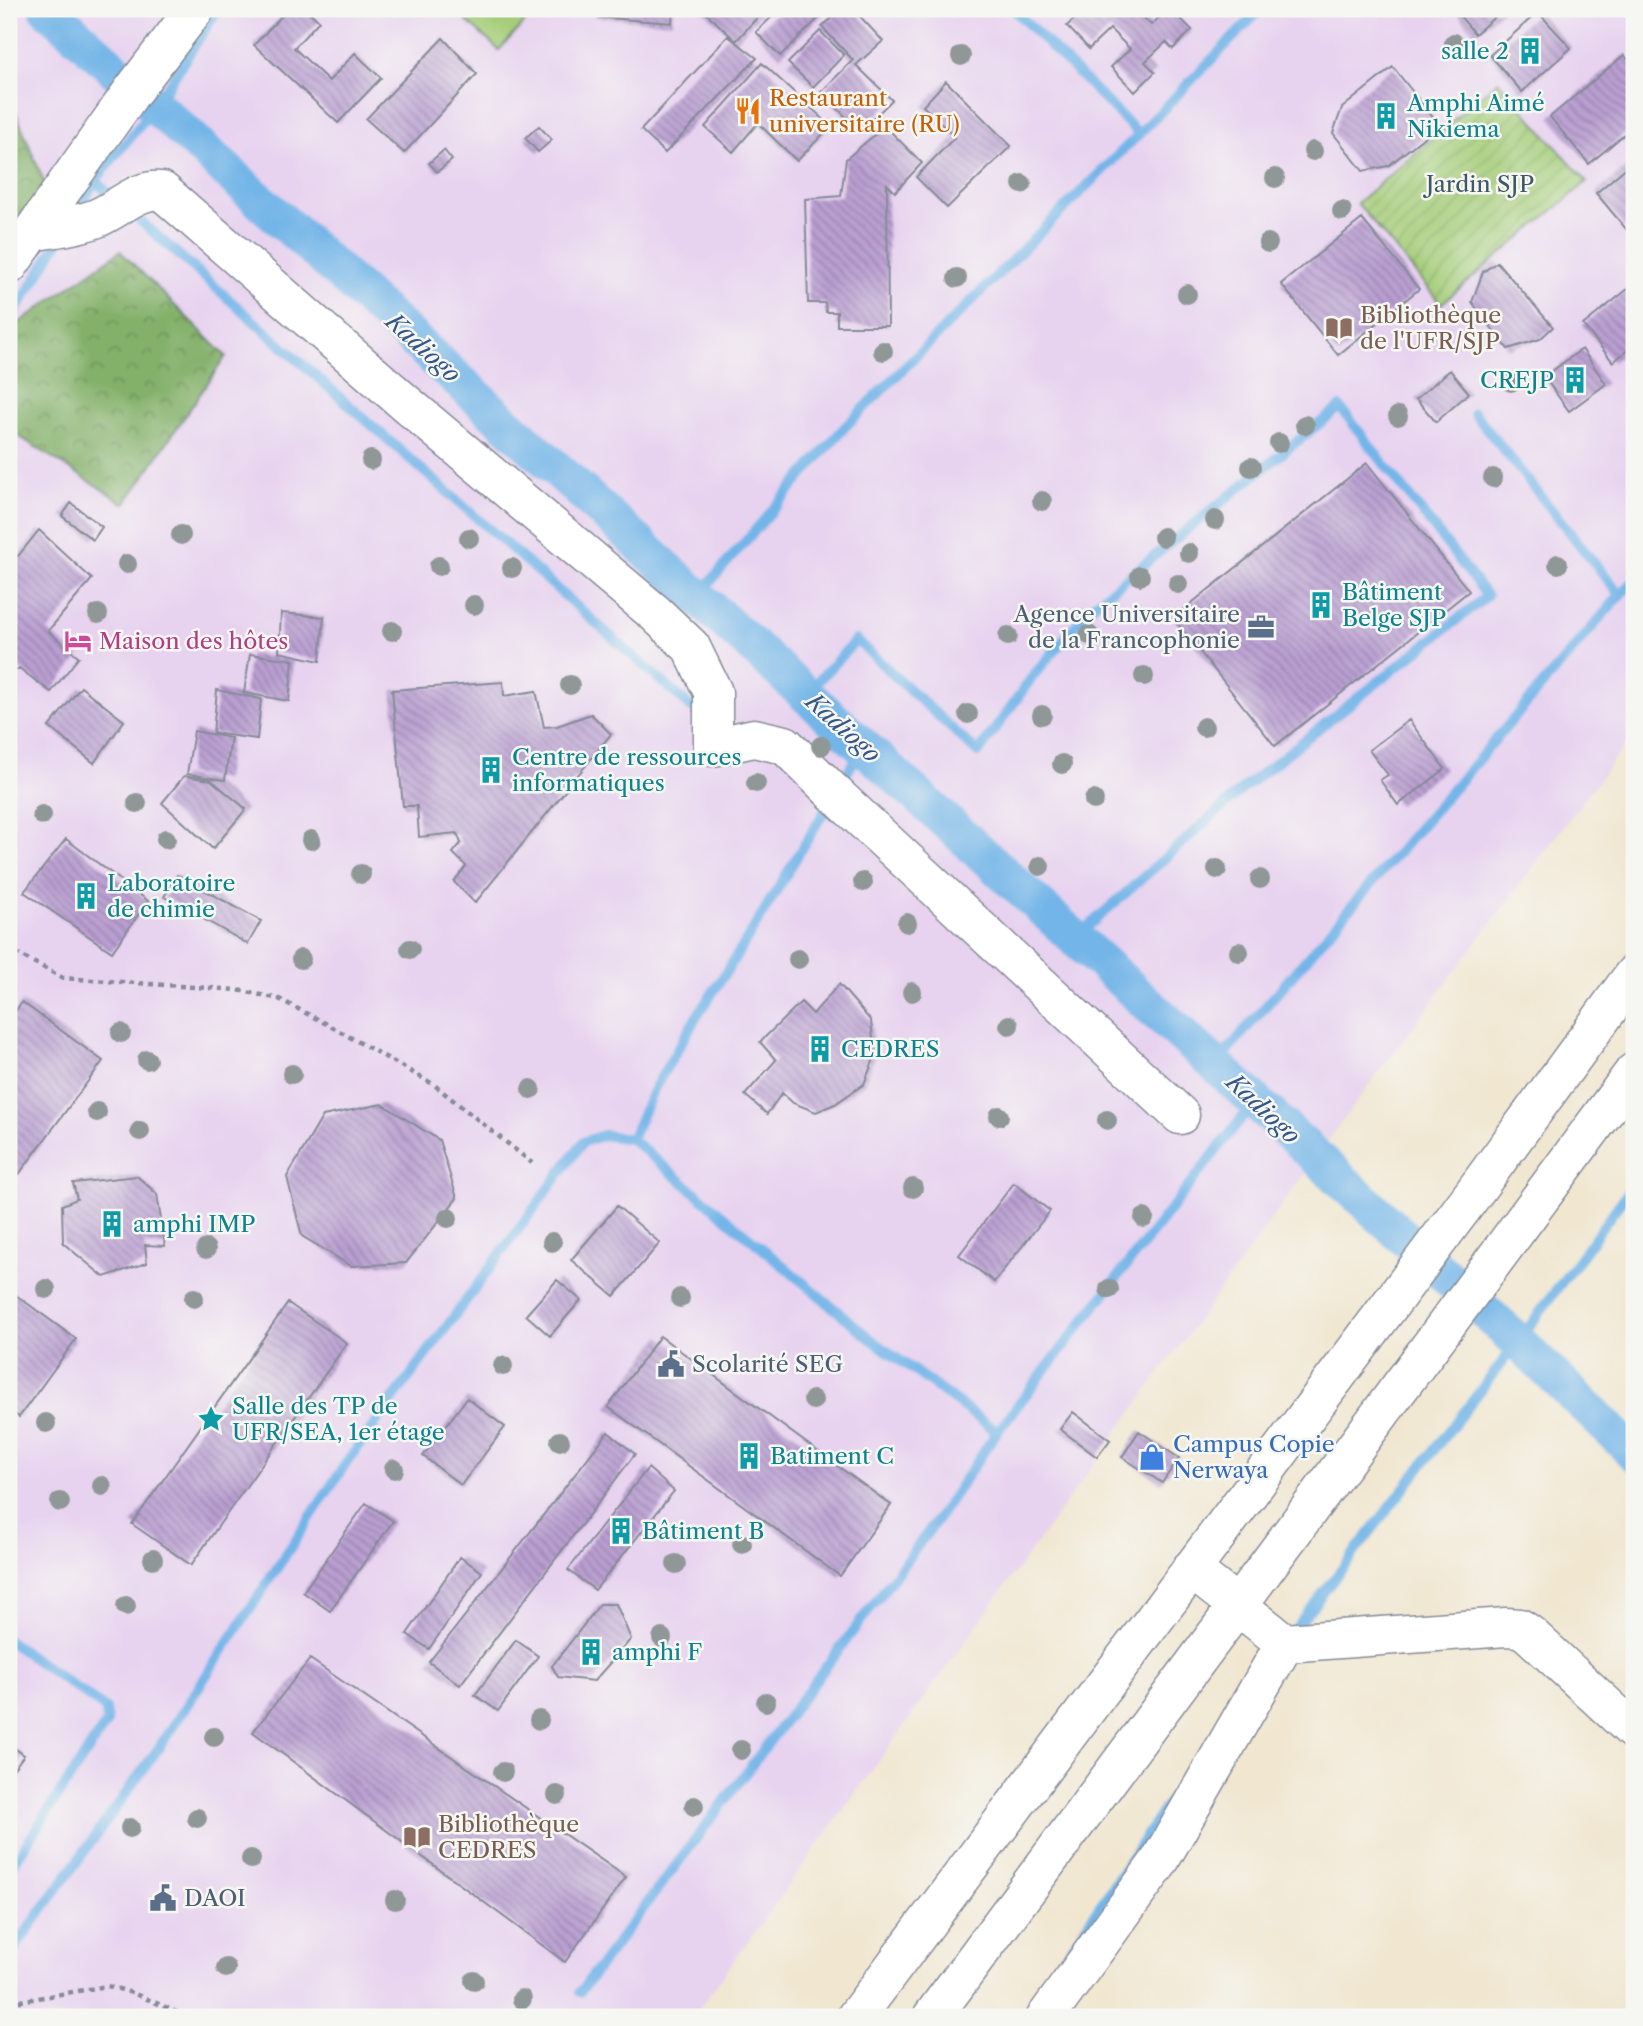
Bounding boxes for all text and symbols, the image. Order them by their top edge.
building icon: salle 2 [1515,36,1545,66]
place label: salle 2 [1441,37,1509,65]
place label: Restaurant universitaire (RU) [769,84,960,138]
place label: Amphi Aimé Nikiema [1406,89,1545,143]
restaurant icon: Restaurant universitaire (RU) [733,96,763,126]
building icon: Amphi Aimé Nikiema [1371,101,1401,131]
park label: Jardin SJP [1423,170,1534,198]
place label: Bibliothèque de l'UFR/SJP [1360,301,1501,355]
water label: Kadiogo [379,305,466,388]
library icon: Bibliothèque de l'UFR/SJP [1324,313,1354,343]
building icon: CREJP [1560,365,1590,395]
place label: CREJP [1480,366,1554,394]
place label: Bâtiment Belge SJP [1342,578,1446,632]
building icon: Bâtiment Belge SJP [1306,590,1336,620]
place label: Agence Universitaire de la Francophonie [1012,600,1240,654]
office icon: Agence Universitaire de la Francophonie [1246,612,1276,642]
hotel icon: Maison des hôtes [63,626,93,656]
place label: Maison des hôtes [99,627,288,655]
water label: Kadiogo [799,685,886,768]
place label: Centre de ressources informatiques [512,743,741,797]
building icon: Centre de ressources informatiques [476,755,506,785]
place label: Laboratoire de chimie [107,869,235,923]
building icon: Laboratoire de chimie [71,881,101,911]
building icon: CEDRES [805,1034,835,1064]
place label: CEDRES [841,1035,939,1063]
water label: Kadiogo [1219,1066,1306,1150]
building icon: amphi IMP [97,1209,127,1239]
place label: amphi IMP [133,1210,255,1238]
public building icon: Scolarité SEG [656,1349,686,1379]
place label: Scolarité SEG [692,1350,843,1378]
place label: Salle des TP de UFR/SEA, 1er étage [232,1392,445,1446]
place icon: Salle des TP de UFR/SEA, 1er étage [196,1404,226,1434]
place label: Campus Copie Nerwaya [1173,1430,1335,1484]
building icon: Batiment C [734,1441,764,1471]
place label: Batiment C [770,1442,894,1470]
shop icon: Campus Copie Nerwaya [1137,1442,1167,1472]
building icon: Bâtiment B [606,1516,636,1546]
place label: Bâtiment B [642,1517,764,1545]
building icon: amphi F [576,1637,606,1667]
place label: amphi F [612,1638,702,1666]
place label: Bibliothèque CEDRES [438,1810,579,1864]
library icon: Bibliothèque CEDRES [402,1822,432,1852]
public building icon: DAOI [148,1883,178,1913]
place label: DAOI [184,1884,246,1912]

